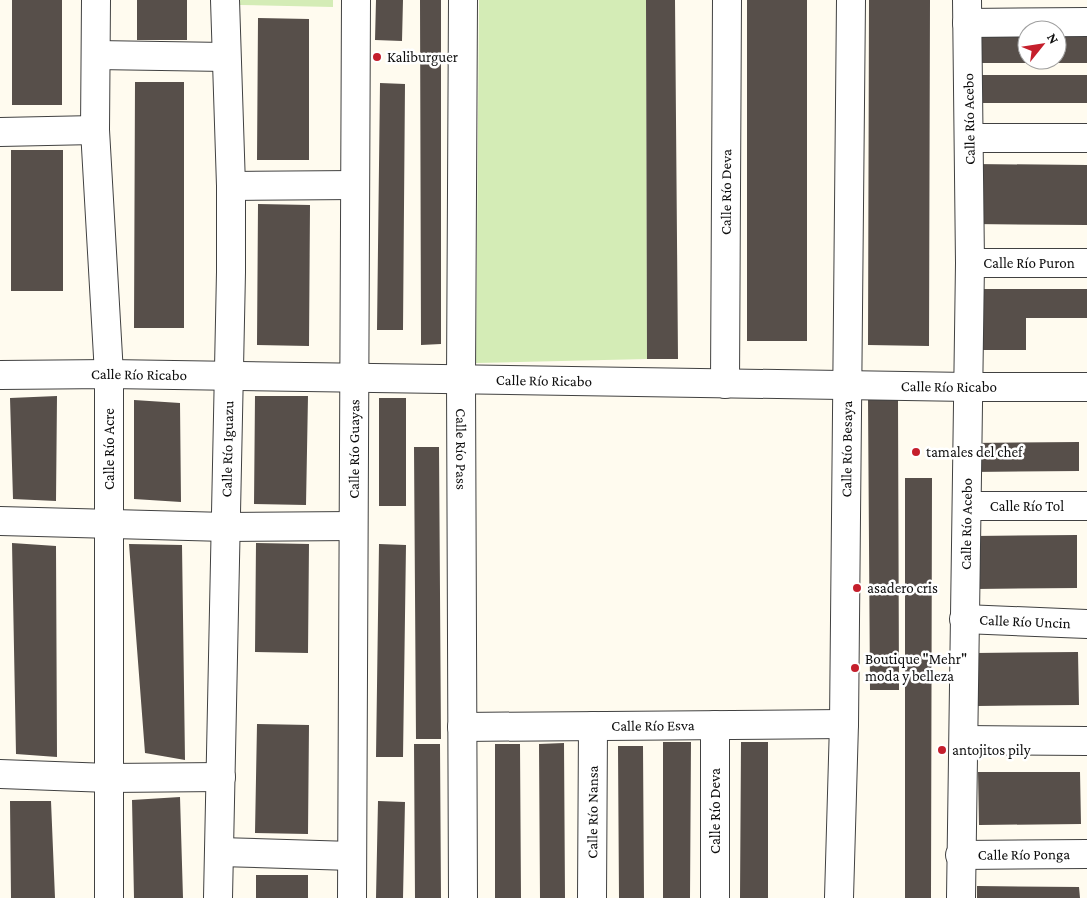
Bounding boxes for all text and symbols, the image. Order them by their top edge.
north arrow [1017,20,1067,70]
text: N [1044,30,1063,47]
place label: Kaliburguer [387,49,459,66]
marker: Kaliburguer [371,51,383,63]
street label: Calle Río Acebo [960,73,978,165]
street label: Calle Río Deva [718,149,734,235]
street label: Calle Río Puron [983,255,1075,271]
street label: Calle Río Ricabo [91,366,187,383]
street label: Calle Río Ricabo [496,372,592,389]
street label: Calle Río Ricabo [901,378,997,395]
street label: Calle Río Guayas [346,399,363,499]
street label: Calle Río Iguazu [218,401,237,498]
street label: Calle Río Besaya [838,401,856,498]
street label: Calle Río Acre [101,408,117,490]
street label: Calle Río Pass [453,408,469,490]
place label: tamales del chef [926,444,1024,460]
marker: tamales del chef [910,446,922,458]
street label: Calle Río Acebo [958,478,975,570]
street label: Calle Río Tol [990,498,1064,514]
place label: asadero cris [867,580,938,596]
marker: asadero cris [851,582,863,594]
street label: Calle Río Uncin [979,612,1071,631]
place label: Boutique "Mehr" moda y belleza [865,651,967,685]
marker: Boutique "Mehr" moda y belleza [849,662,861,674]
street label: Calle Río Esva [611,717,695,734]
place label: antojitos pily [952,742,1031,759]
marker: antojitos pily [936,744,948,756]
street label: Calle Río Nansa [584,765,601,859]
street label: Calle Río Deva [707,768,723,854]
street label: Calle Río Ponga [978,846,1070,863]

